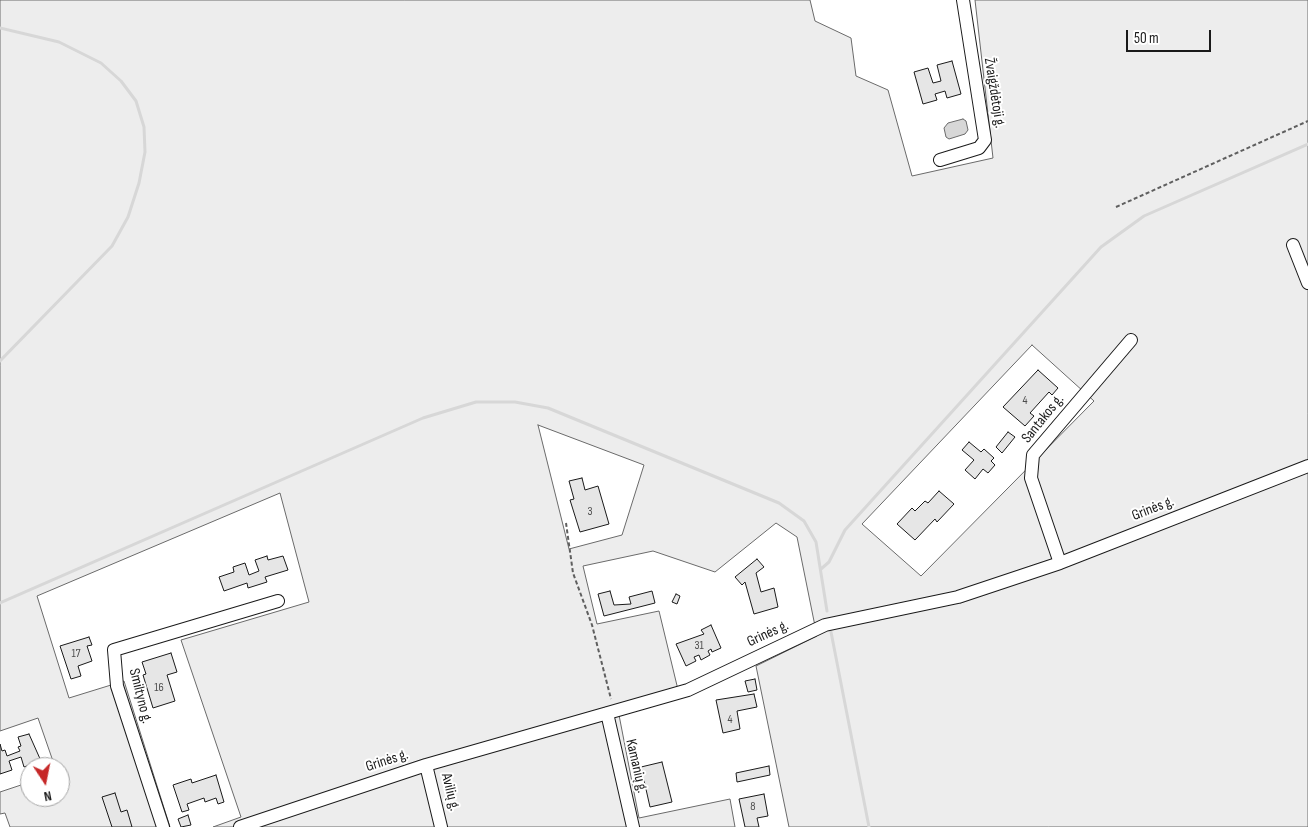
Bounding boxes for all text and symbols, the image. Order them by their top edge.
scale bar [1128,20,1213,52]
text: 50 m [1134,29,1159,48]
street label: Žvaigždėtoji g. [980,57,1008,129]
street label: Santakos g. [1018,391,1068,447]
house number: 4 [1022,394,1028,408]
street label: Grinės g. [1129,493,1177,525]
house number: 3 [587,505,593,519]
street label: Grinės g. [744,617,792,651]
house number: 31 [694,639,704,653]
house number: 17 [72,647,80,661]
street label: Smiltyno g. [125,667,155,725]
house number: 16 [154,681,164,695]
house number: 4 [727,713,733,727]
street label: Kamanių g. [621,737,651,795]
street label: Grinės g. [363,746,411,776]
north arrow [20,757,70,807]
street label: Avilių g. [437,771,463,813]
text: N [42,787,53,805]
house number: 8 [750,800,756,814]

